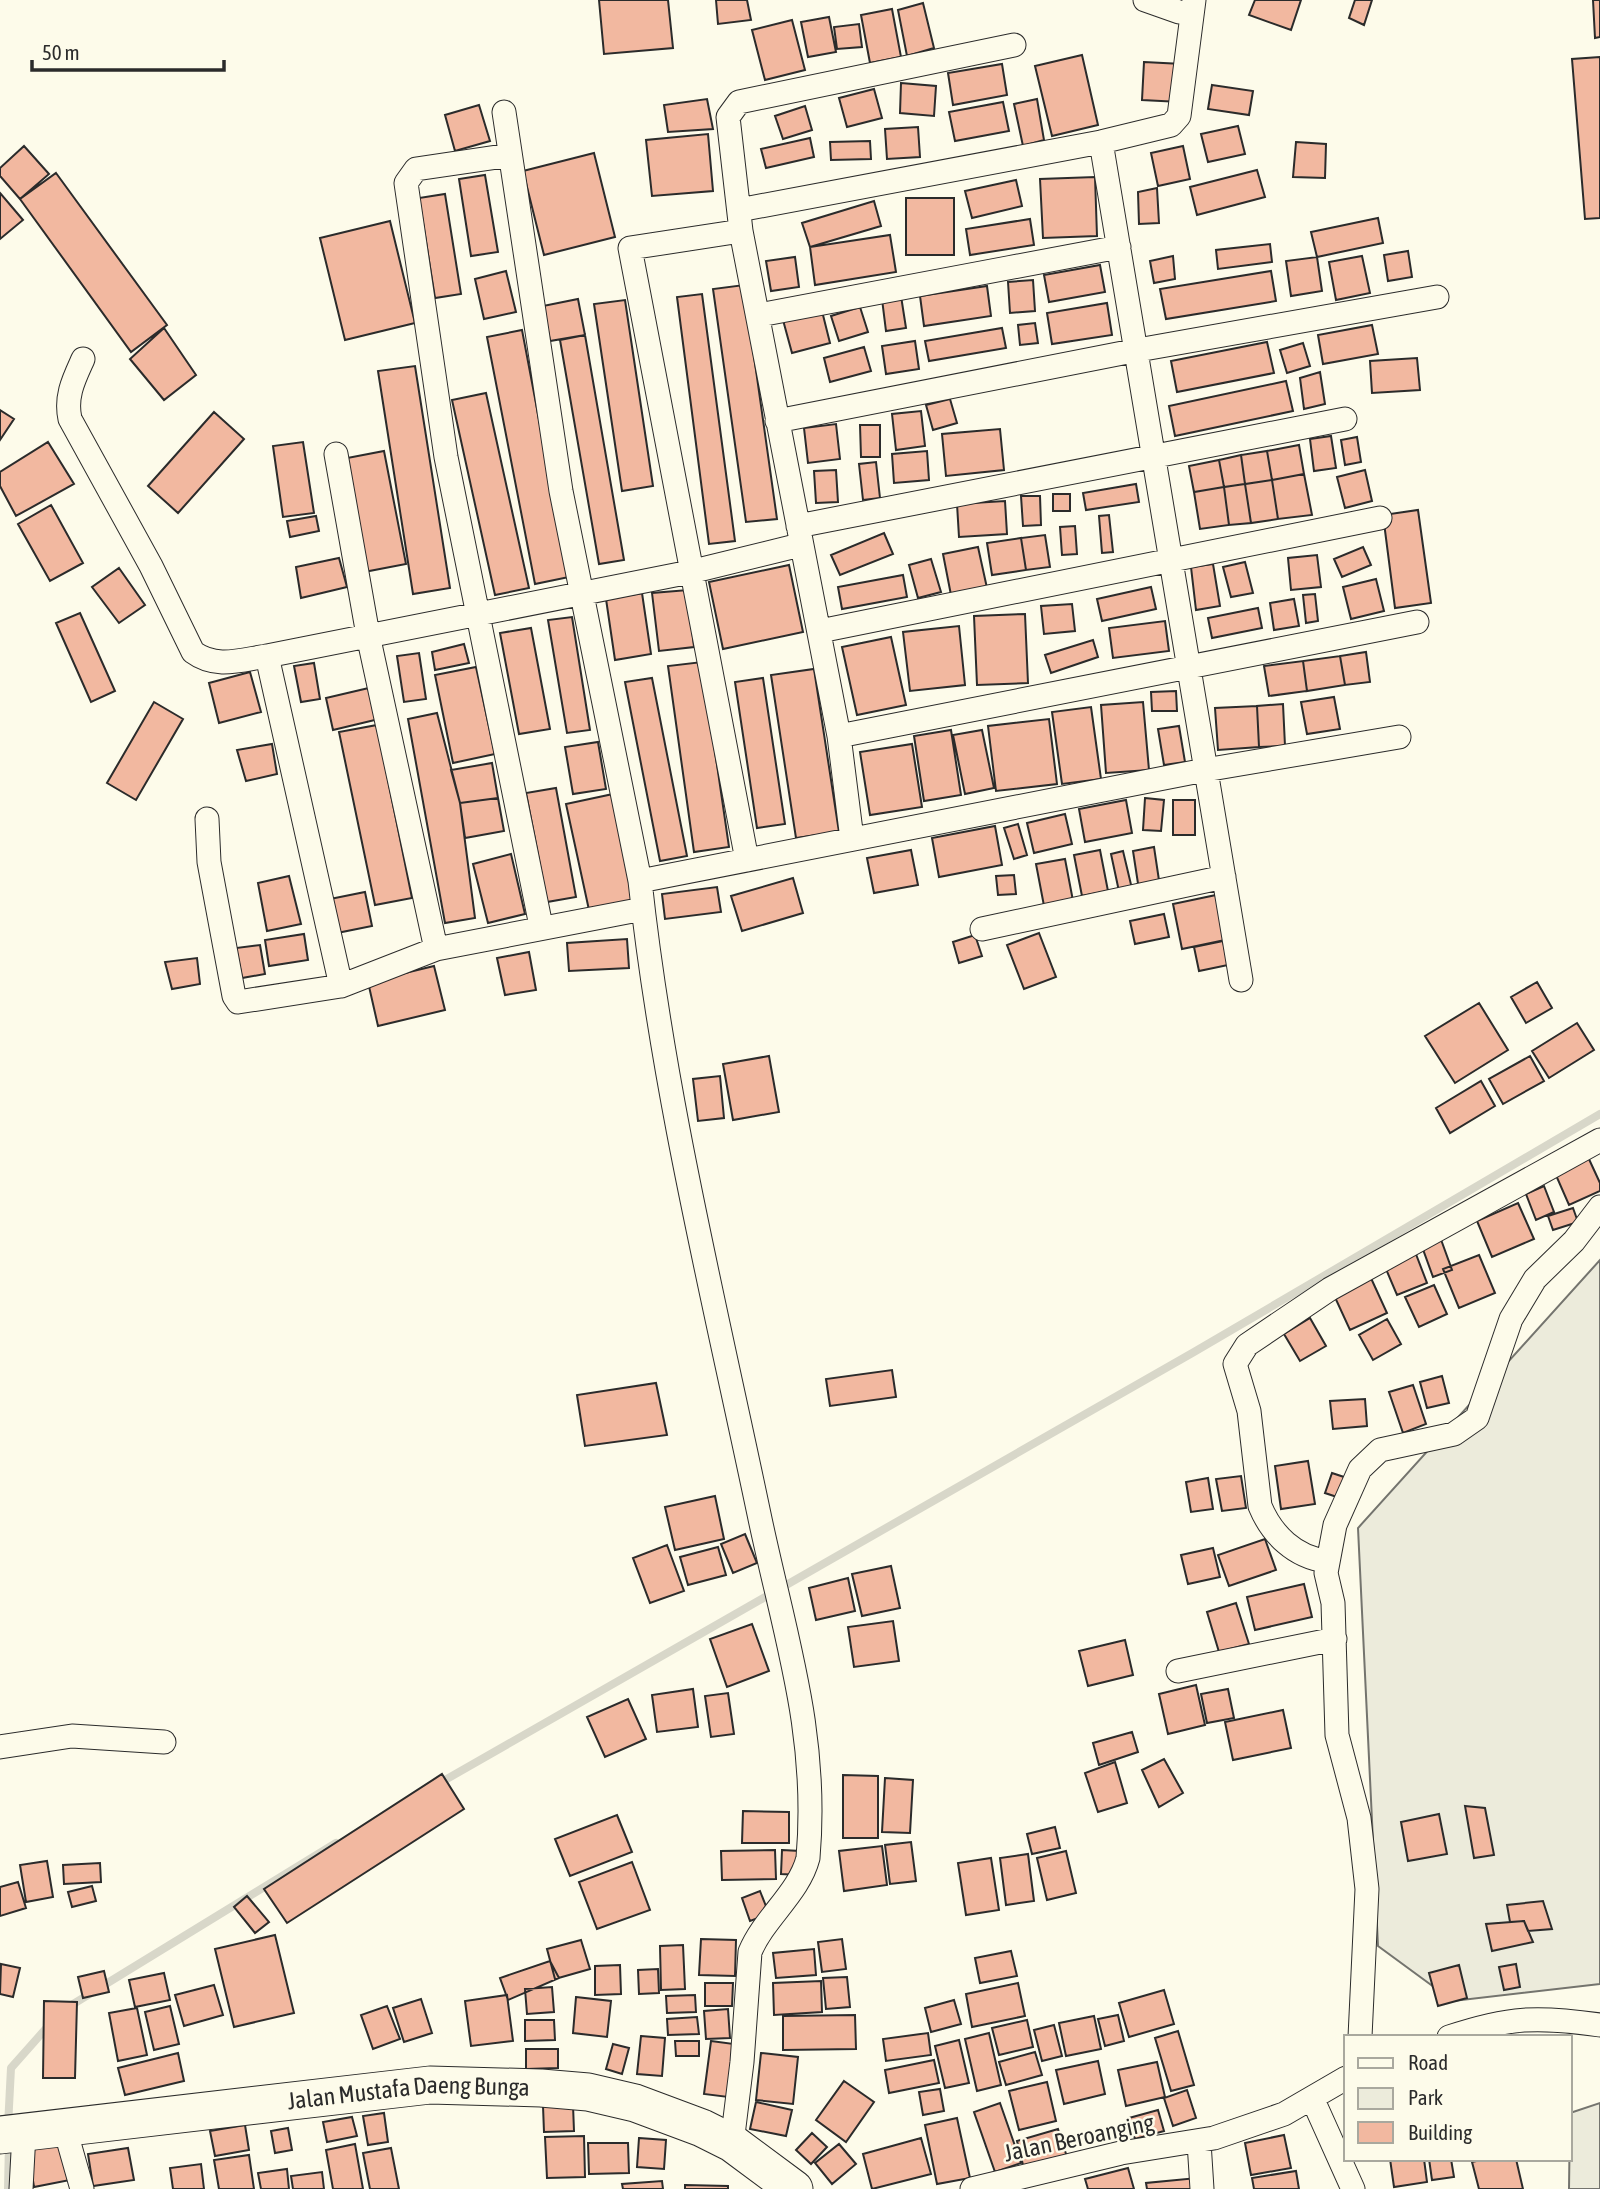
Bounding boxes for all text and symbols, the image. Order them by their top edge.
scale bar [32,28,224,72]
text: 50 m [42,40,80,64]
legend [1344,2035,1572,2161]
text: Road [1408,2050,1448,2074]
street label: Jalan Mustafa Daeng Bunga [286,2071,530,2114]
text: Park [1408,2085,1443,2109]
street label: Jalan Beroanging [1001,2108,1157,2167]
text: Building [1408,2120,1472,2144]

